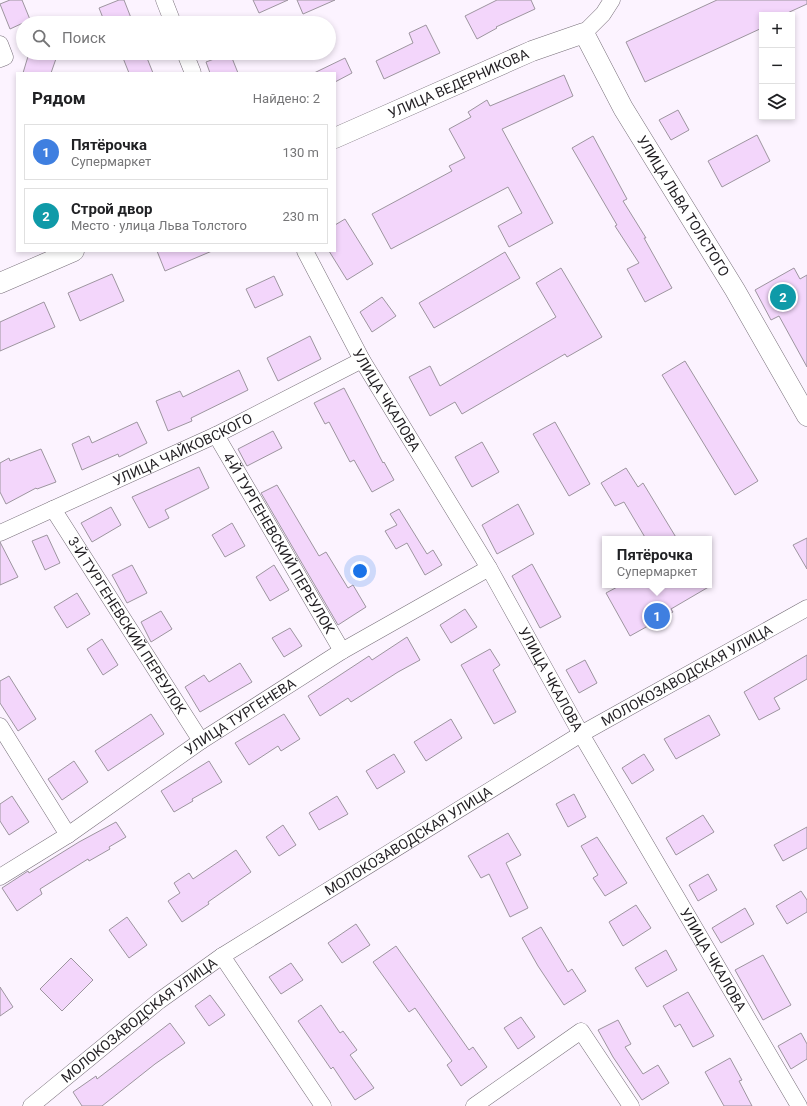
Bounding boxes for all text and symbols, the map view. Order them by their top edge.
map controls [759,12,795,120]
button: + [759,12,795,48]
search box [16,16,336,60]
icon: search [30,27,52,49]
text: Поиск [62,29,106,47]
street label: УЛИЦА ВЕДЕРНИКОВА [386,45,531,121]
button: − [759,48,795,84]
button: layers [759,84,795,120]
text: Рядом [32,88,86,108]
text: Найдено: 2 [253,91,320,106]
street label: УЛИЦА ЛЬВА ТОЛСТОГО [634,133,733,279]
text: Пятёрочка [71,136,147,154]
text: 1 [42,145,50,160]
text: 130 m [282,145,319,160]
text: Супермаркет [71,154,151,169]
text: Строй двор [71,200,152,218]
text: 2 [42,209,50,224]
text: 230 m [282,209,319,224]
text: Место · улица Льва Толстого [71,218,247,233]
pin: 2 [770,282,796,312]
street label: УЛИЦА ЧКАЛОВА [350,346,424,454]
street label: УЛИЦА ЧАЙКОВСКОГО [111,410,255,489]
street label: 4-Й ТУРГЕНЕВСКИЙ ПЕРЕУЛОК [220,450,338,636]
street label: 3-Й ТУРГЕНЕВСКИЙ ПЕРЕУЛОК [65,534,190,717]
popup [602,536,712,588]
text: Пятёрочка [617,546,693,564]
your location [350,561,370,581]
text: Супермаркет [617,564,697,579]
pin: 1 [644,601,670,631]
street label: МОЛОКОЗАВОДСКАЯ УЛИЦА [598,621,775,729]
street label: УЛИЦА ЧКАЛОВА [515,624,586,734]
street label: УЛИЦА ТУРГЕНЕВА [182,675,298,758]
street label: МОЛОКОЗАВОДСКАЯ УЛИЦА [322,783,495,898]
street label: УЛИЦА ЧКАЛОВА [677,905,750,1014]
street label: МОЛОКОЗАВОДСКАЯ УЛИЦА [58,954,220,1086]

